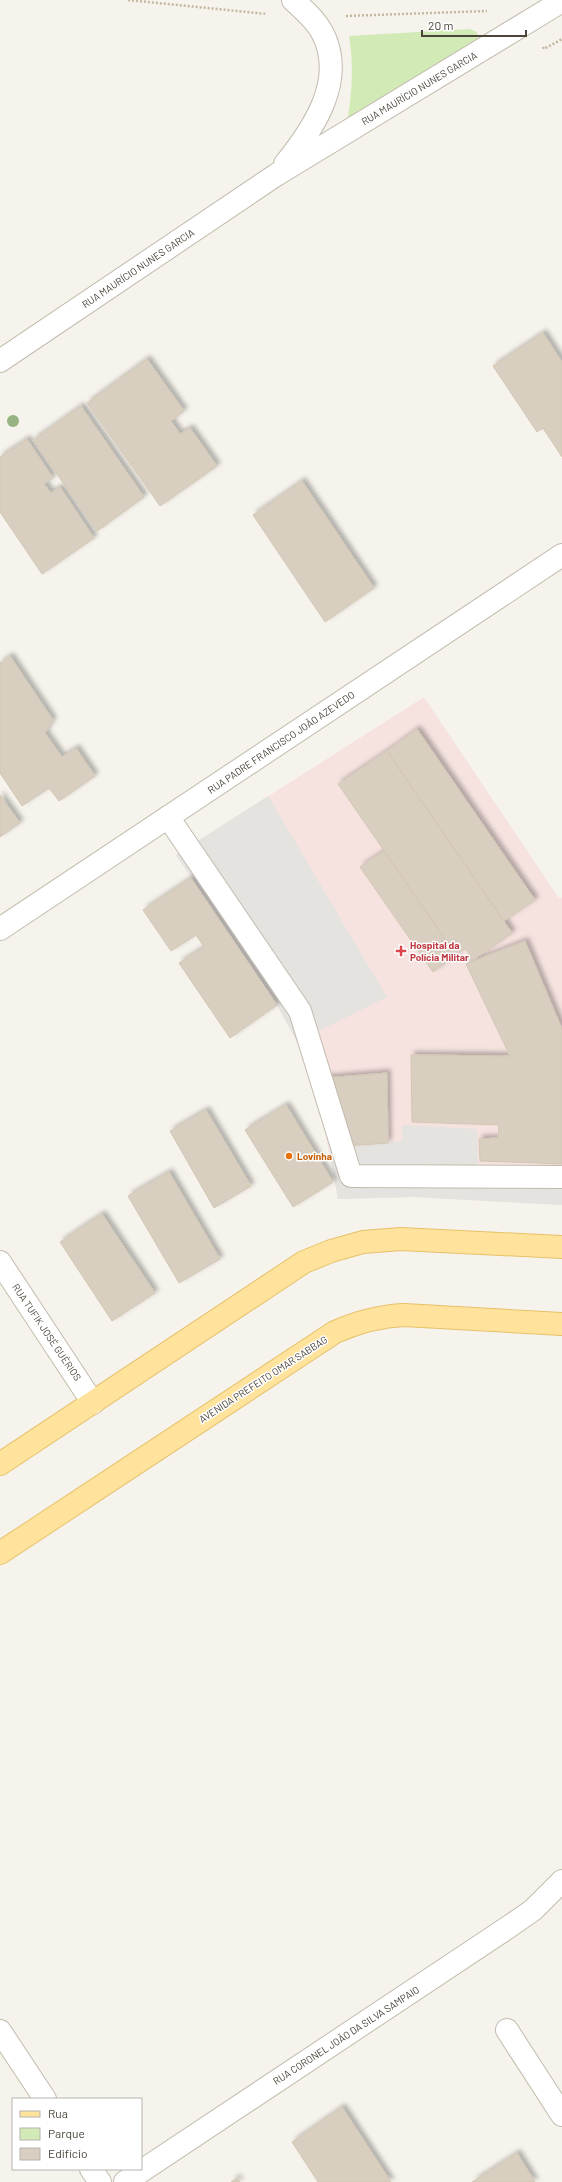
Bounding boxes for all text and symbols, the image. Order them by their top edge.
scale bar [422,12,526,38]
text: 20 m [428,18,454,32]
street label: RUA MAURÍCIO NUNES GARCIA [359,49,479,127]
street label: RUA MAURÍCIO NUNES GARCIA [80,226,196,310]
street label: RUA PADRE FRANCISCO JOÃO AZEVEDO [205,688,357,796]
place label: Hospital da Polícia Militar [410,939,469,963]
marker: Hospital da Polícia Militar [395,945,407,957]
place label: Lovinha [297,1150,332,1162]
marker: Lovinha [284,1151,294,1161]
street label: RUA TUFIK JOSÉ GUÉRIOS [10,1281,84,1383]
street label: AVENIDA PREFEITO OMAR SABBAG [197,1333,329,1425]
street label: RUA CORONEL JOÃO DA SILVA SAMPAIO [271,1983,421,2087]
legend [12,2098,142,2170]
text: Rua [48,2106,68,2120]
text: Parque [48,2126,85,2140]
text: Edifício [48,2146,88,2160]

